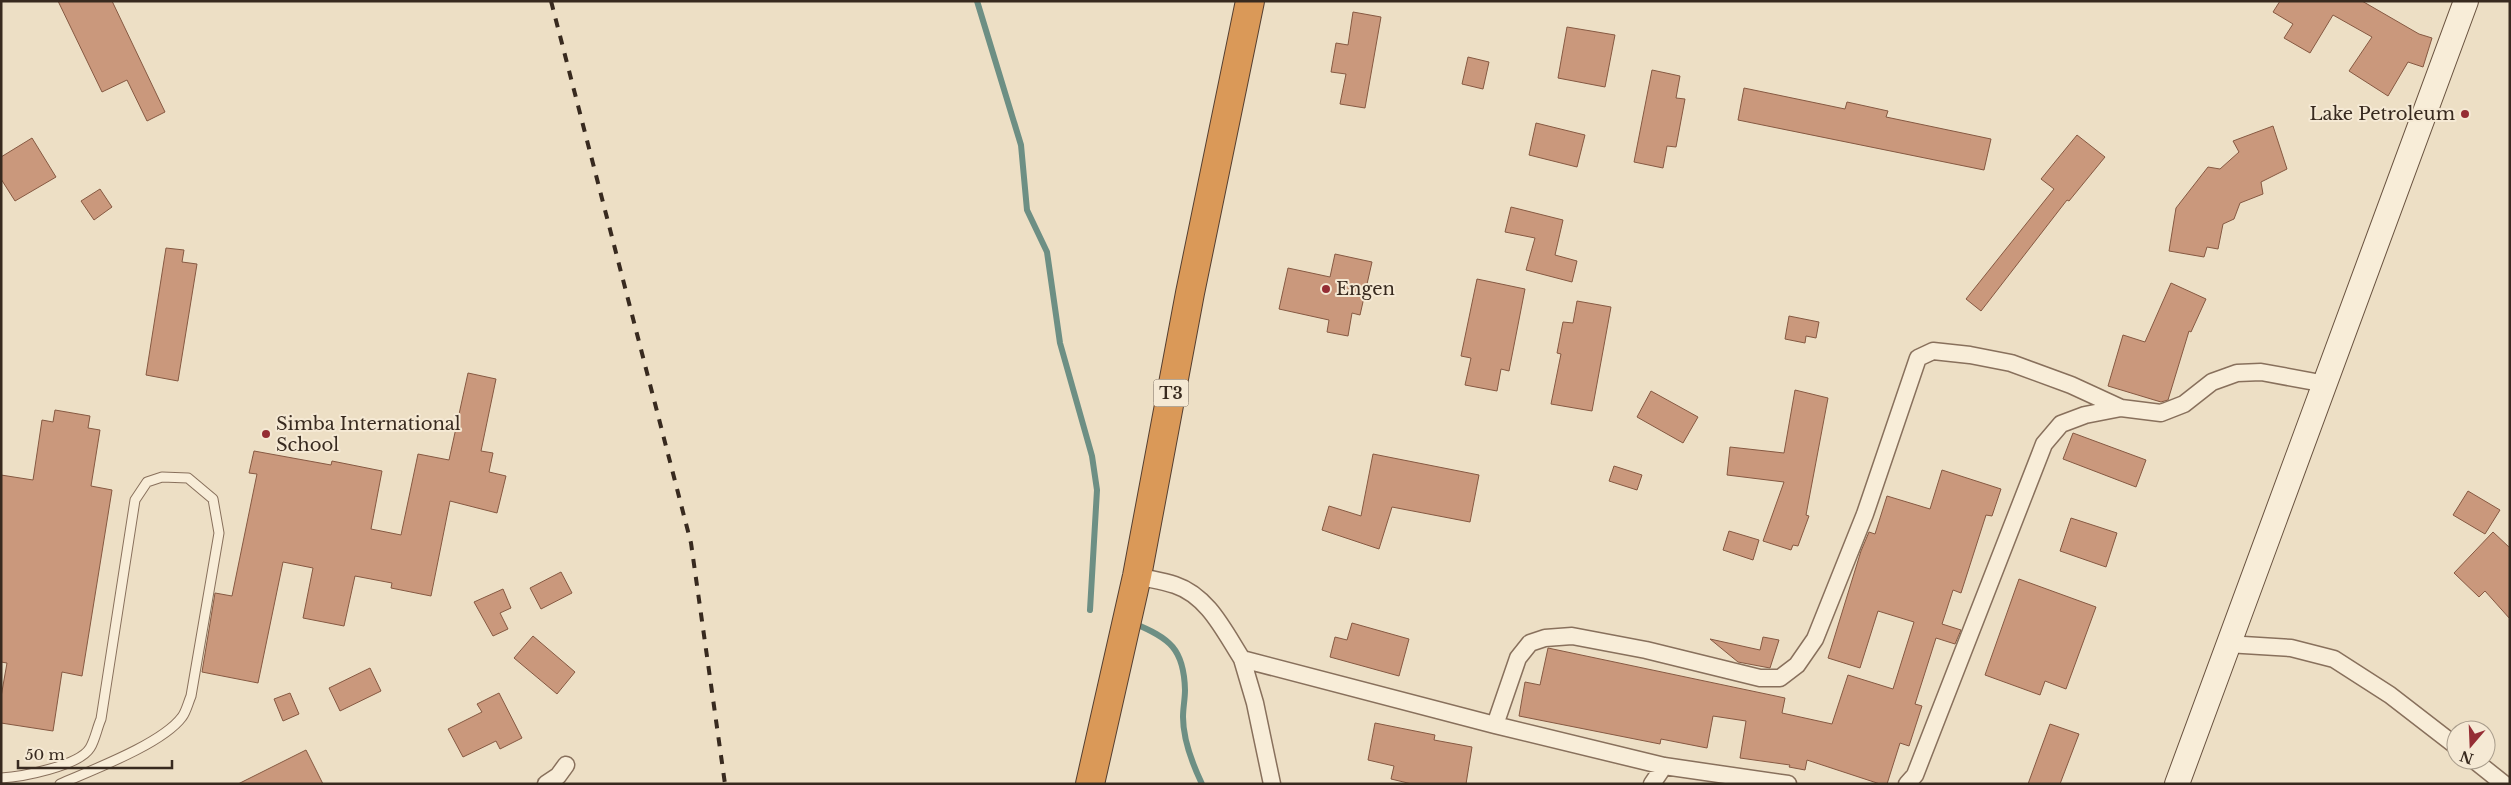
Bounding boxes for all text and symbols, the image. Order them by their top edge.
place label: Lake Petroleum [2309,103,2455,125]
marker: Lake Petroleum [2459,108,2471,120]
place label: Engen [1336,278,1395,300]
marker: Engen [1320,283,1332,295]
road number: T3 [1154,379,1188,406]
place label: Simba International School [276,413,461,456]
marker: Simba International School [260,428,272,440]
north arrow [2446,720,2496,770]
scale bar [18,738,171,770]
text: 50 m [25,745,65,764]
text: N [2458,747,2476,768]

